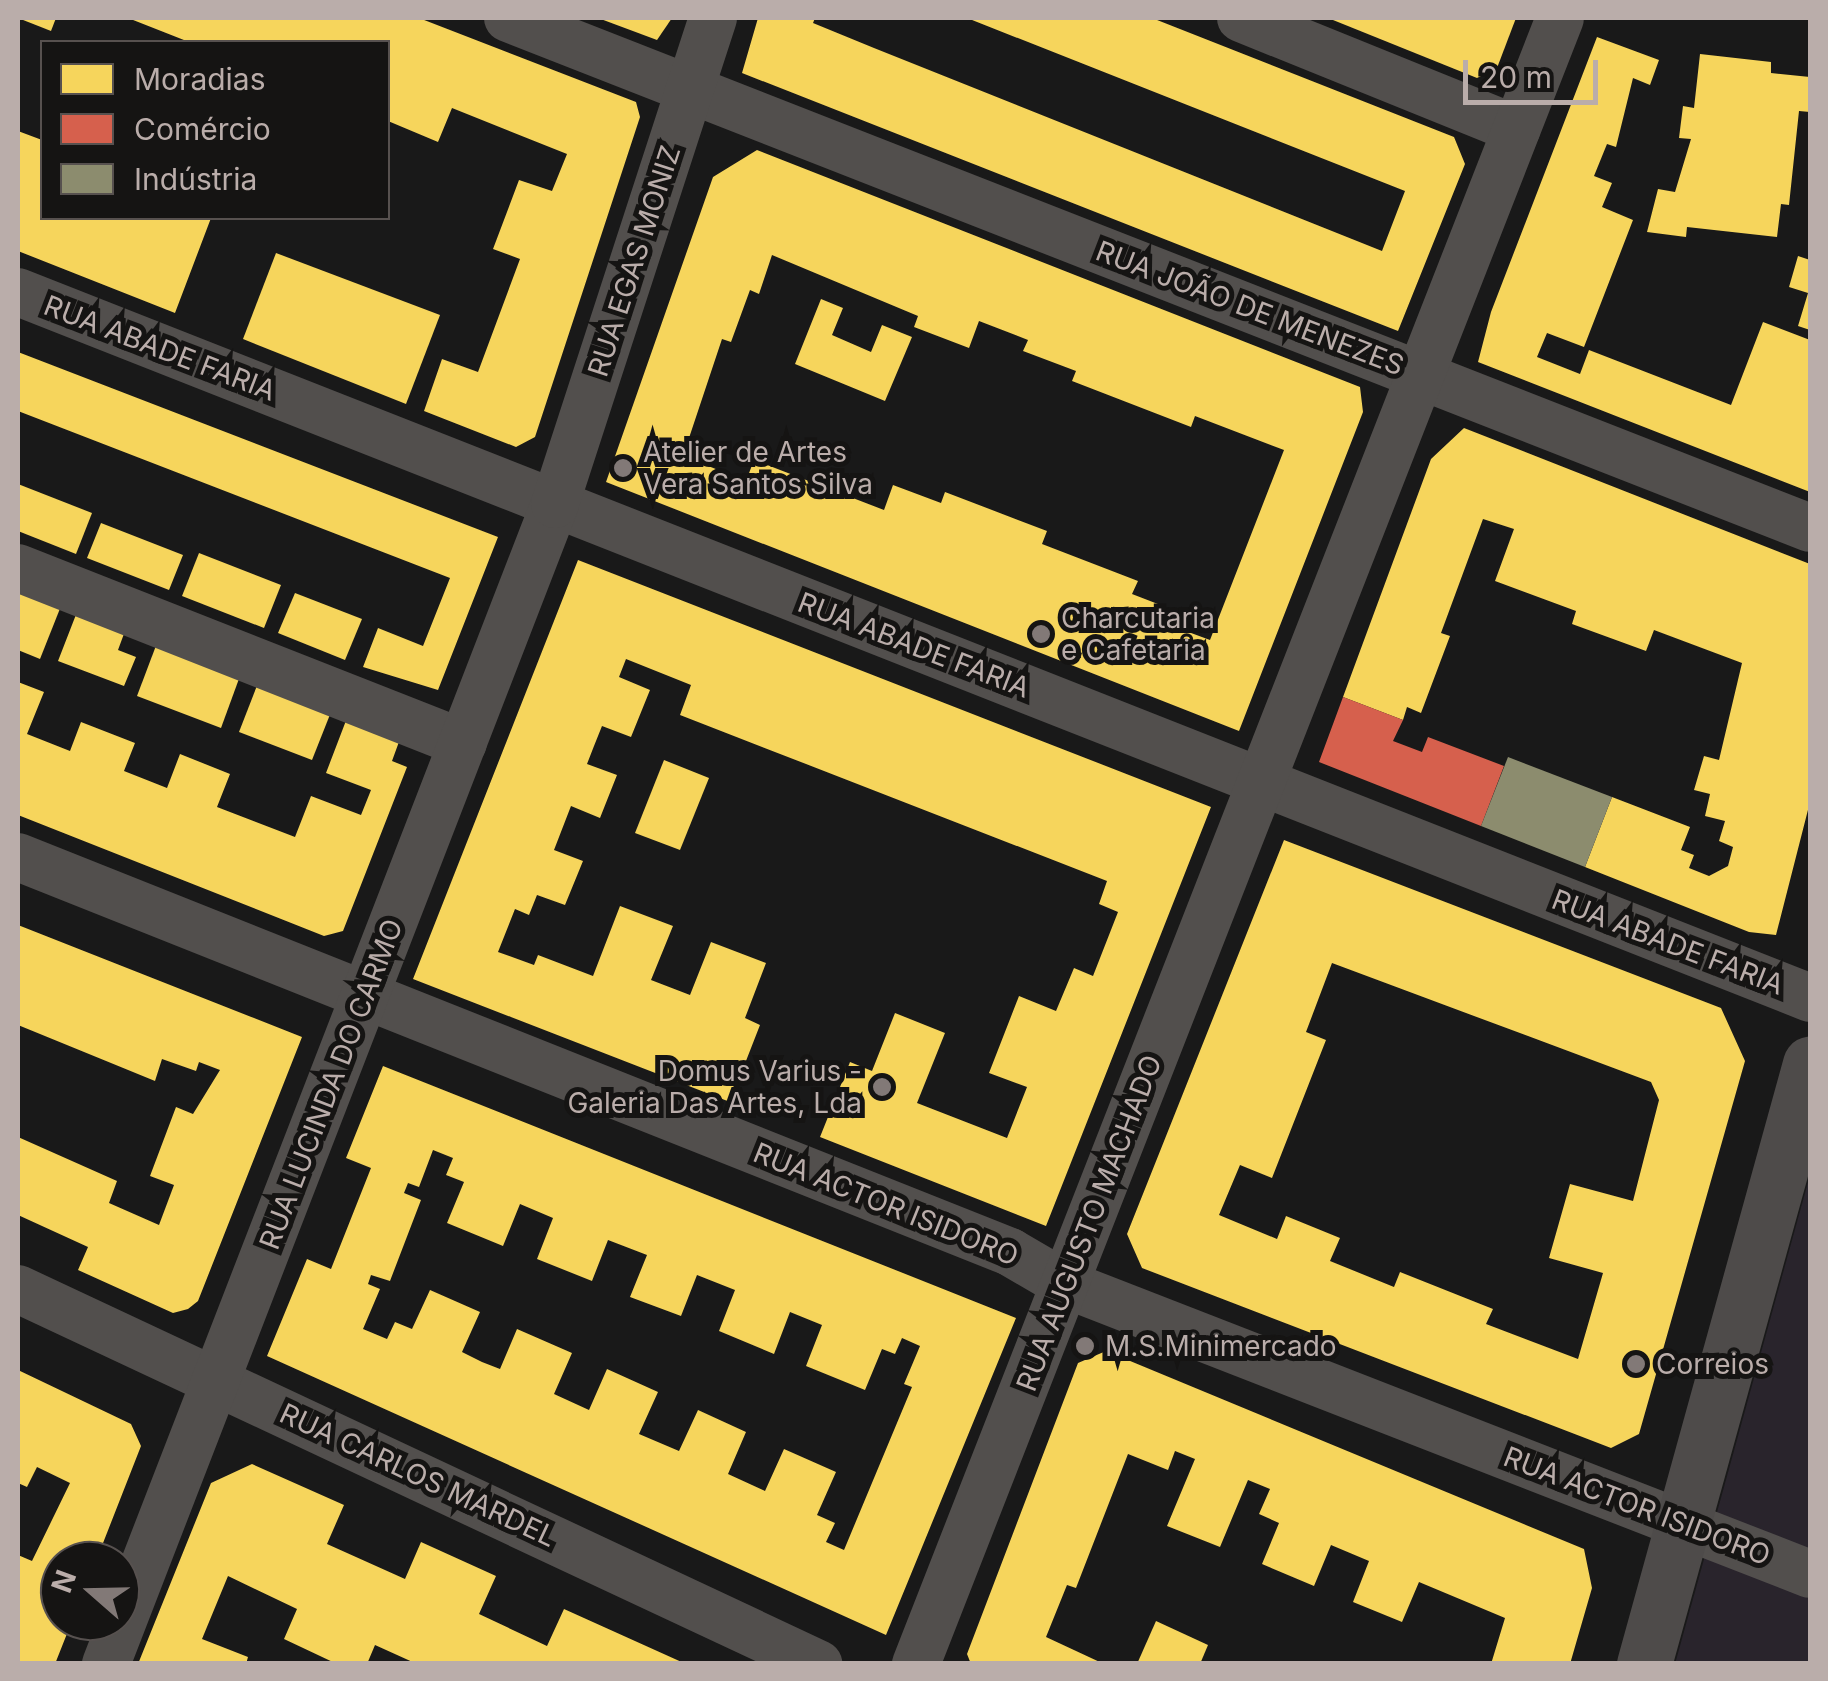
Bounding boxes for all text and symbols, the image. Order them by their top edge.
legend [40,40,390,220]
scale bar [1468,40,1603,102]
text: 20 m [1480,59,1552,95]
text: Moradias [134,61,266,97]
text: Comércio [134,111,271,147]
street label: RUA EGAS MONIZ [581,141,687,381]
text: Indústria [134,161,257,197]
street label: RUA JOÃO DE MENEZES [1091,234,1409,382]
street label: RUA ABADE FARIA [39,288,281,408]
place label: Atelier de Artes Vera Santos Silva [643,435,873,501]
marker: Atelier de Artes Vera Santos Silva [612,457,634,479]
street label: RUA ABADE FARIA [793,585,1035,705]
place label: Charcutaria e Cafetaria [1061,601,1215,667]
marker: Charcutaria e Cafetaria [1030,623,1052,645]
street label: RUA ABADE FARIA [1547,882,1789,1002]
street label: RUA LUCINDA DO CARMO [252,914,410,1254]
street label: RUA AUGUSTO MACHADO [1009,1050,1169,1396]
place label: Domus Varius - Galeria Das Artes, Lda [567,1054,862,1120]
marker: Domus Varius - Galeria Das Artes, Lda [871,1076,893,1098]
street label: RUA ACTOR ISIDORO [749,1135,1023,1273]
place label: M.S.Minimercado [1105,1329,1337,1363]
marker: M.S.Minimercado [1074,1335,1096,1357]
place label: Correios [1656,1347,1769,1381]
marker: Correios [1625,1353,1647,1375]
street label: RUA CARLOS MARDEL [275,1396,561,1554]
street label: RUA ACTOR ISIDORO [1499,1440,1775,1572]
north arrow [40,1541,140,1641]
text: N [44,1566,83,1597]

